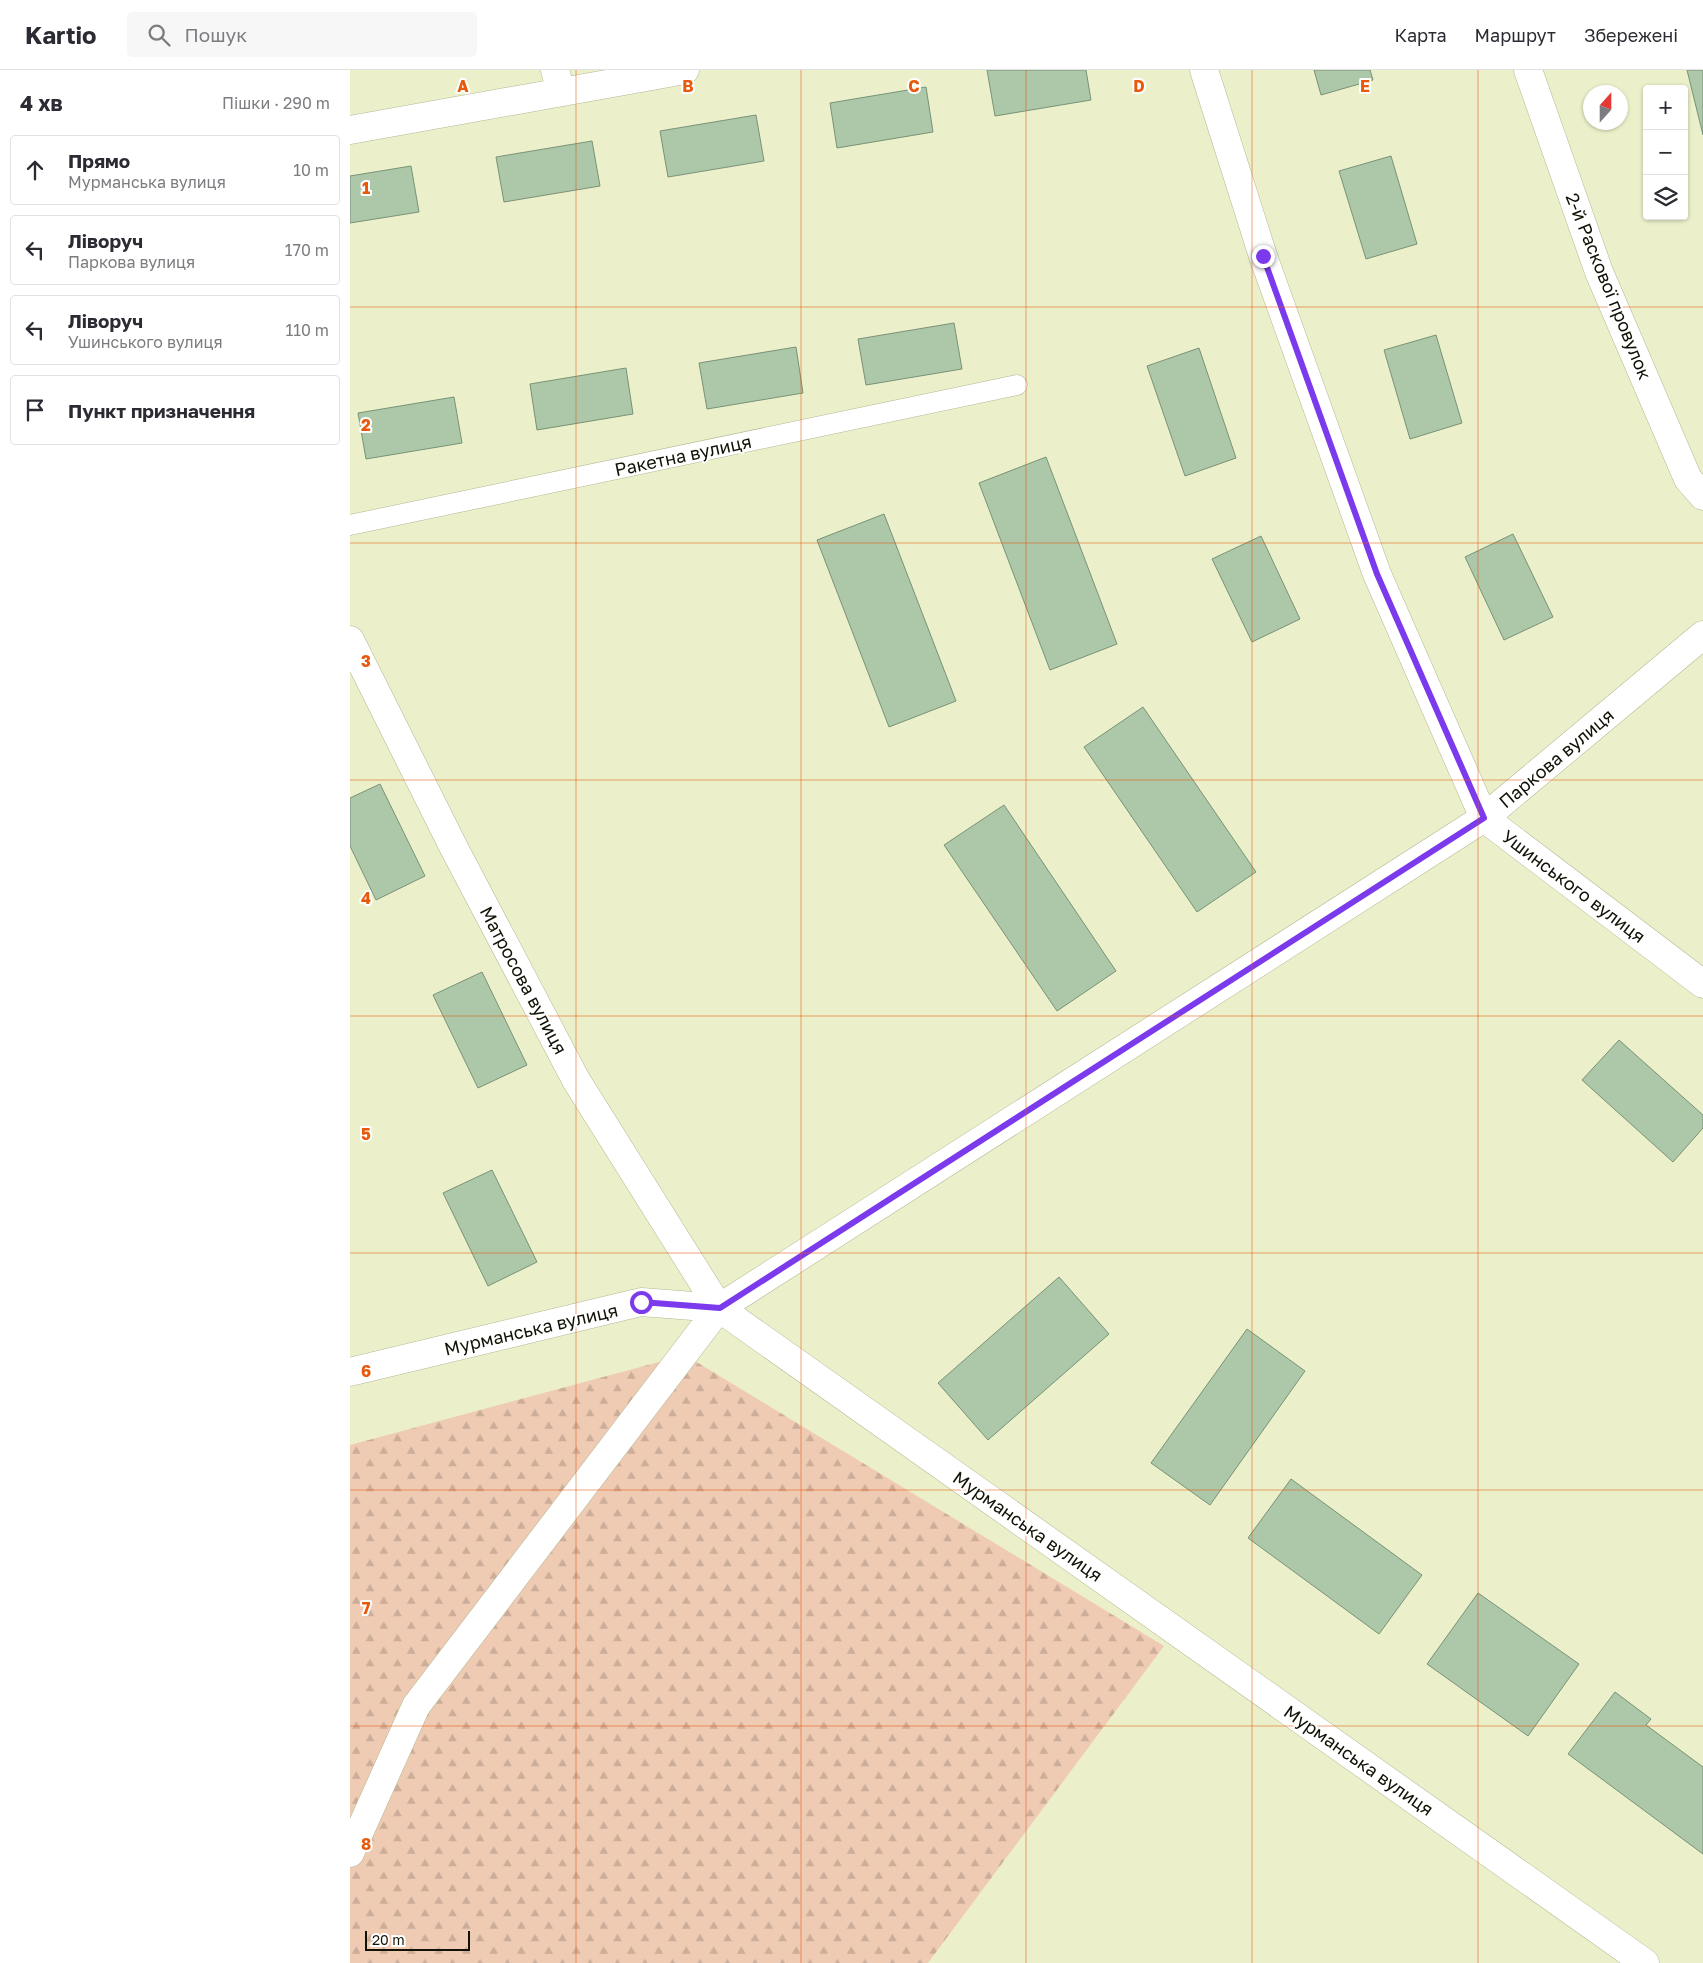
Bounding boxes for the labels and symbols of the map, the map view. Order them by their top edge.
text: A [457,76,469,96]
text: B [682,76,694,96]
text: C [908,76,920,96]
text: D [1133,76,1145,96]
text: E [1360,76,1370,96]
north arrow [1583,85,1628,130]
text: 1 [362,178,370,198]
street label: 2-й Раскової провулок [1561,189,1657,383]
route end [1252,245,1275,268]
text: 2 [361,415,371,435]
street label: Ракетна вулиця [613,430,753,480]
text: 3 [361,651,371,671]
street label: Паркова вулиця [1494,704,1618,812]
street label: Ушинського вулиця [1498,825,1650,947]
text: 4 [361,888,371,908]
street label: Матросова вулиця [476,902,572,1058]
text: 5 [361,1124,371,1144]
route start [630,1291,653,1314]
street label: Мурманська вулиця [442,1298,620,1360]
text: 6 [361,1361,371,1381]
street label: Мурманська вулиця [949,1466,1107,1586]
text: 7 [362,1598,371,1618]
street label: Мурманська вулиця [1280,1700,1438,1820]
text: 8 [361,1834,371,1854]
scale bar [365,1928,470,1951]

